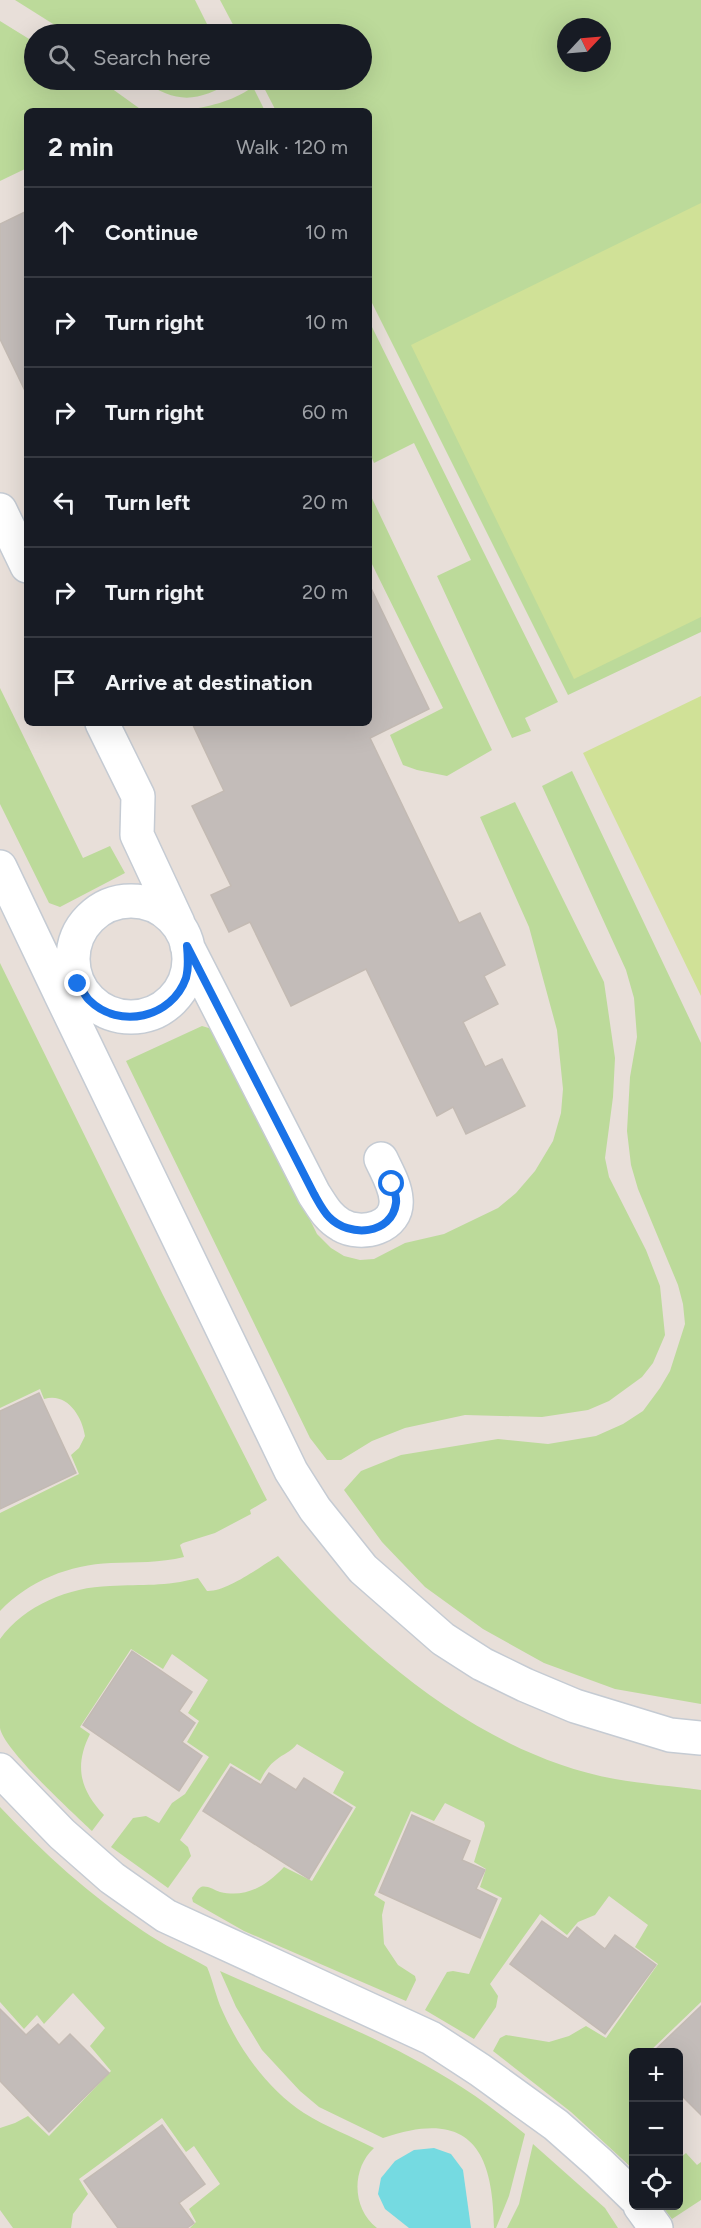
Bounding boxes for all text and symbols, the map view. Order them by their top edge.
north arrow [557,18,611,72]
search box [24,24,372,90]
icon: search [45,41,78,74]
text: Search here [93,44,211,71]
text: 2 min [48,131,114,163]
text: Walk · 120 m [236,135,348,159]
icon: ahead [48,216,81,249]
text: Continue [105,219,198,246]
text: 10 m [305,220,348,244]
icon: right [48,306,81,339]
text: Turn right [105,309,204,336]
text: 10 m [305,310,348,334]
icon: right [48,396,81,429]
text: Turn right [105,399,204,426]
text: 60 m [302,400,348,424]
icon: left [48,486,81,519]
text: Turn left [105,489,191,516]
text: 20 m [302,490,348,514]
icon: right [48,576,81,609]
text: Turn right [105,579,204,606]
text: 20 m [302,580,348,604]
icon: arrive [48,666,81,699]
text: Arrive at destination [105,669,313,696]
route end [64,970,90,996]
route start [378,1170,404,1196]
map controls [629,2048,683,2210]
button: + [629,2048,683,2102]
button: − [629,2102,683,2156]
button: locate [629,2156,683,2210]

